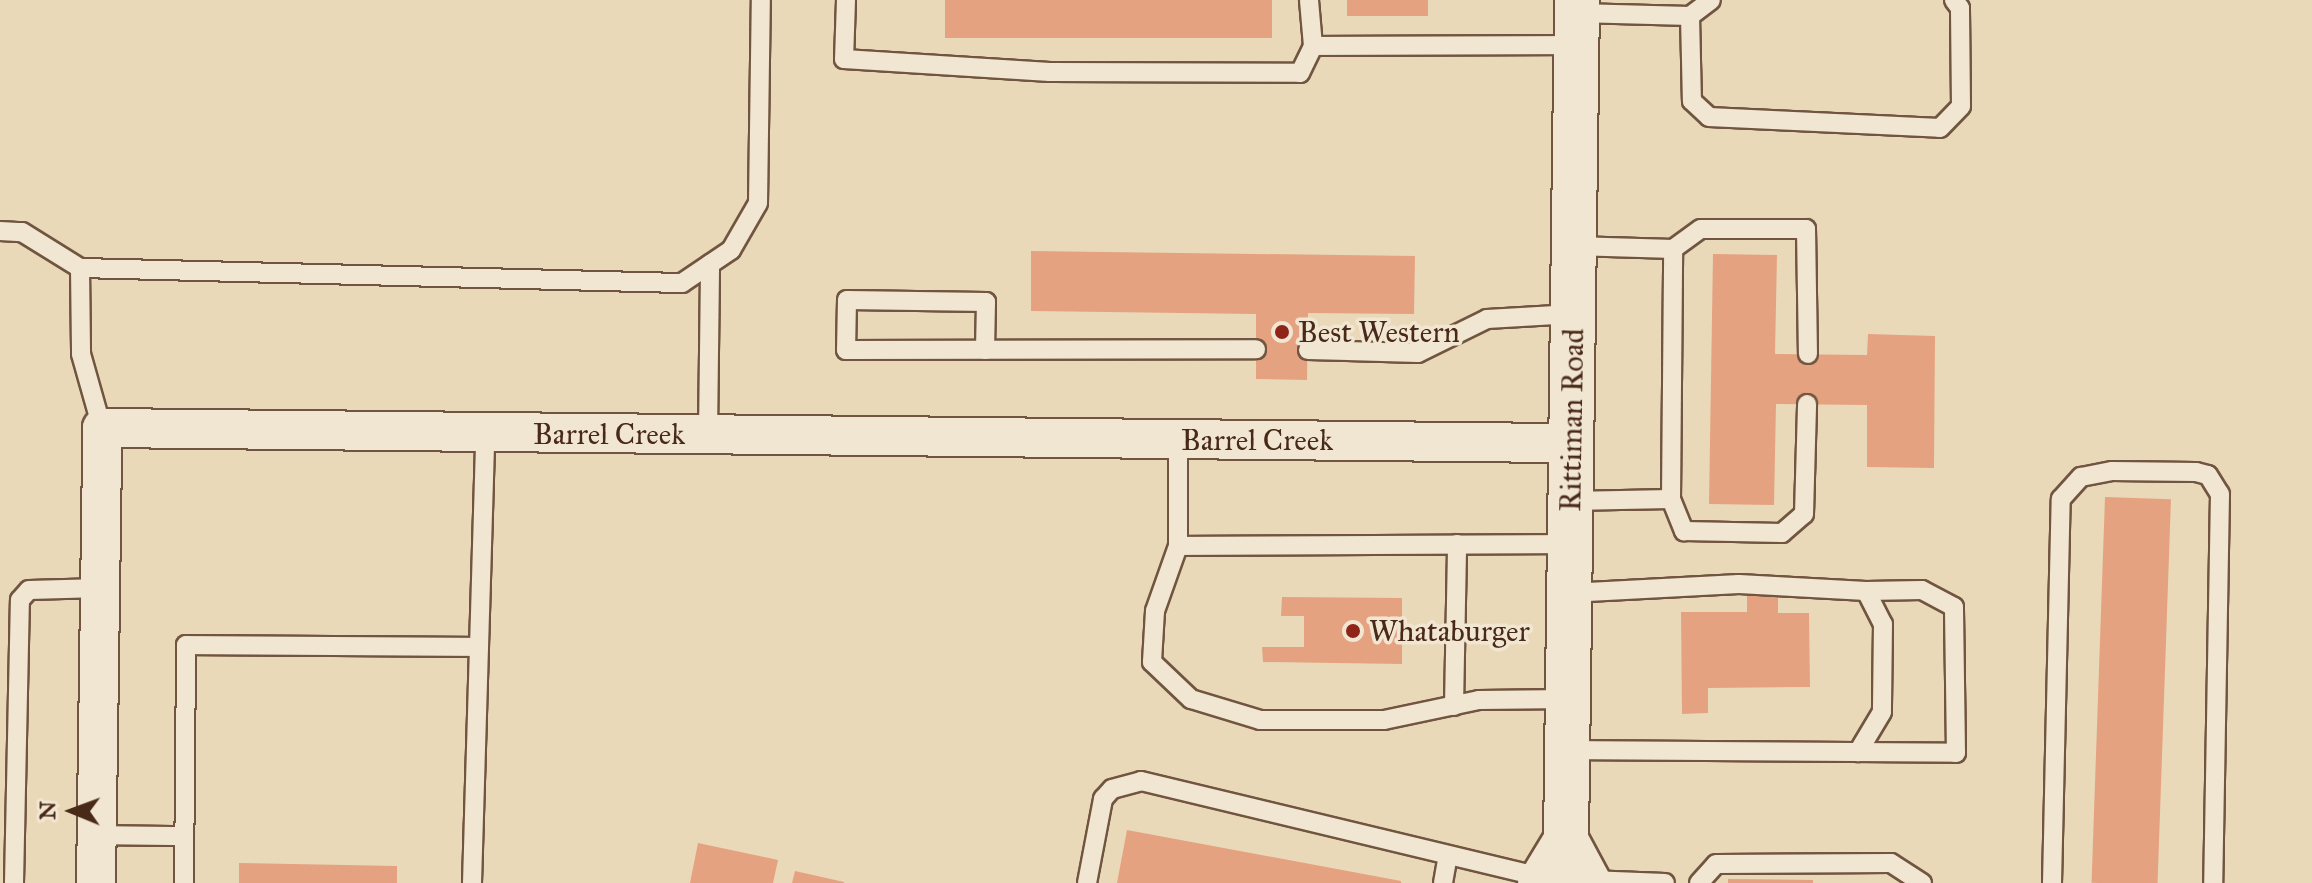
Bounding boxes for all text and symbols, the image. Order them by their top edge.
place label: Best Western [1298,314,1460,350]
marker: Best Western [1273,323,1291,341]
street label: Rittiman Road [1552,328,1592,512]
street label: Barrel Creek [533,416,685,452]
street label: Barrel Creek [1181,422,1333,458]
place label: Whataburger [1369,613,1530,649]
marker: Whataburger [1344,622,1362,640]
north arrow [32,771,112,851]
text: N [34,801,61,820]

